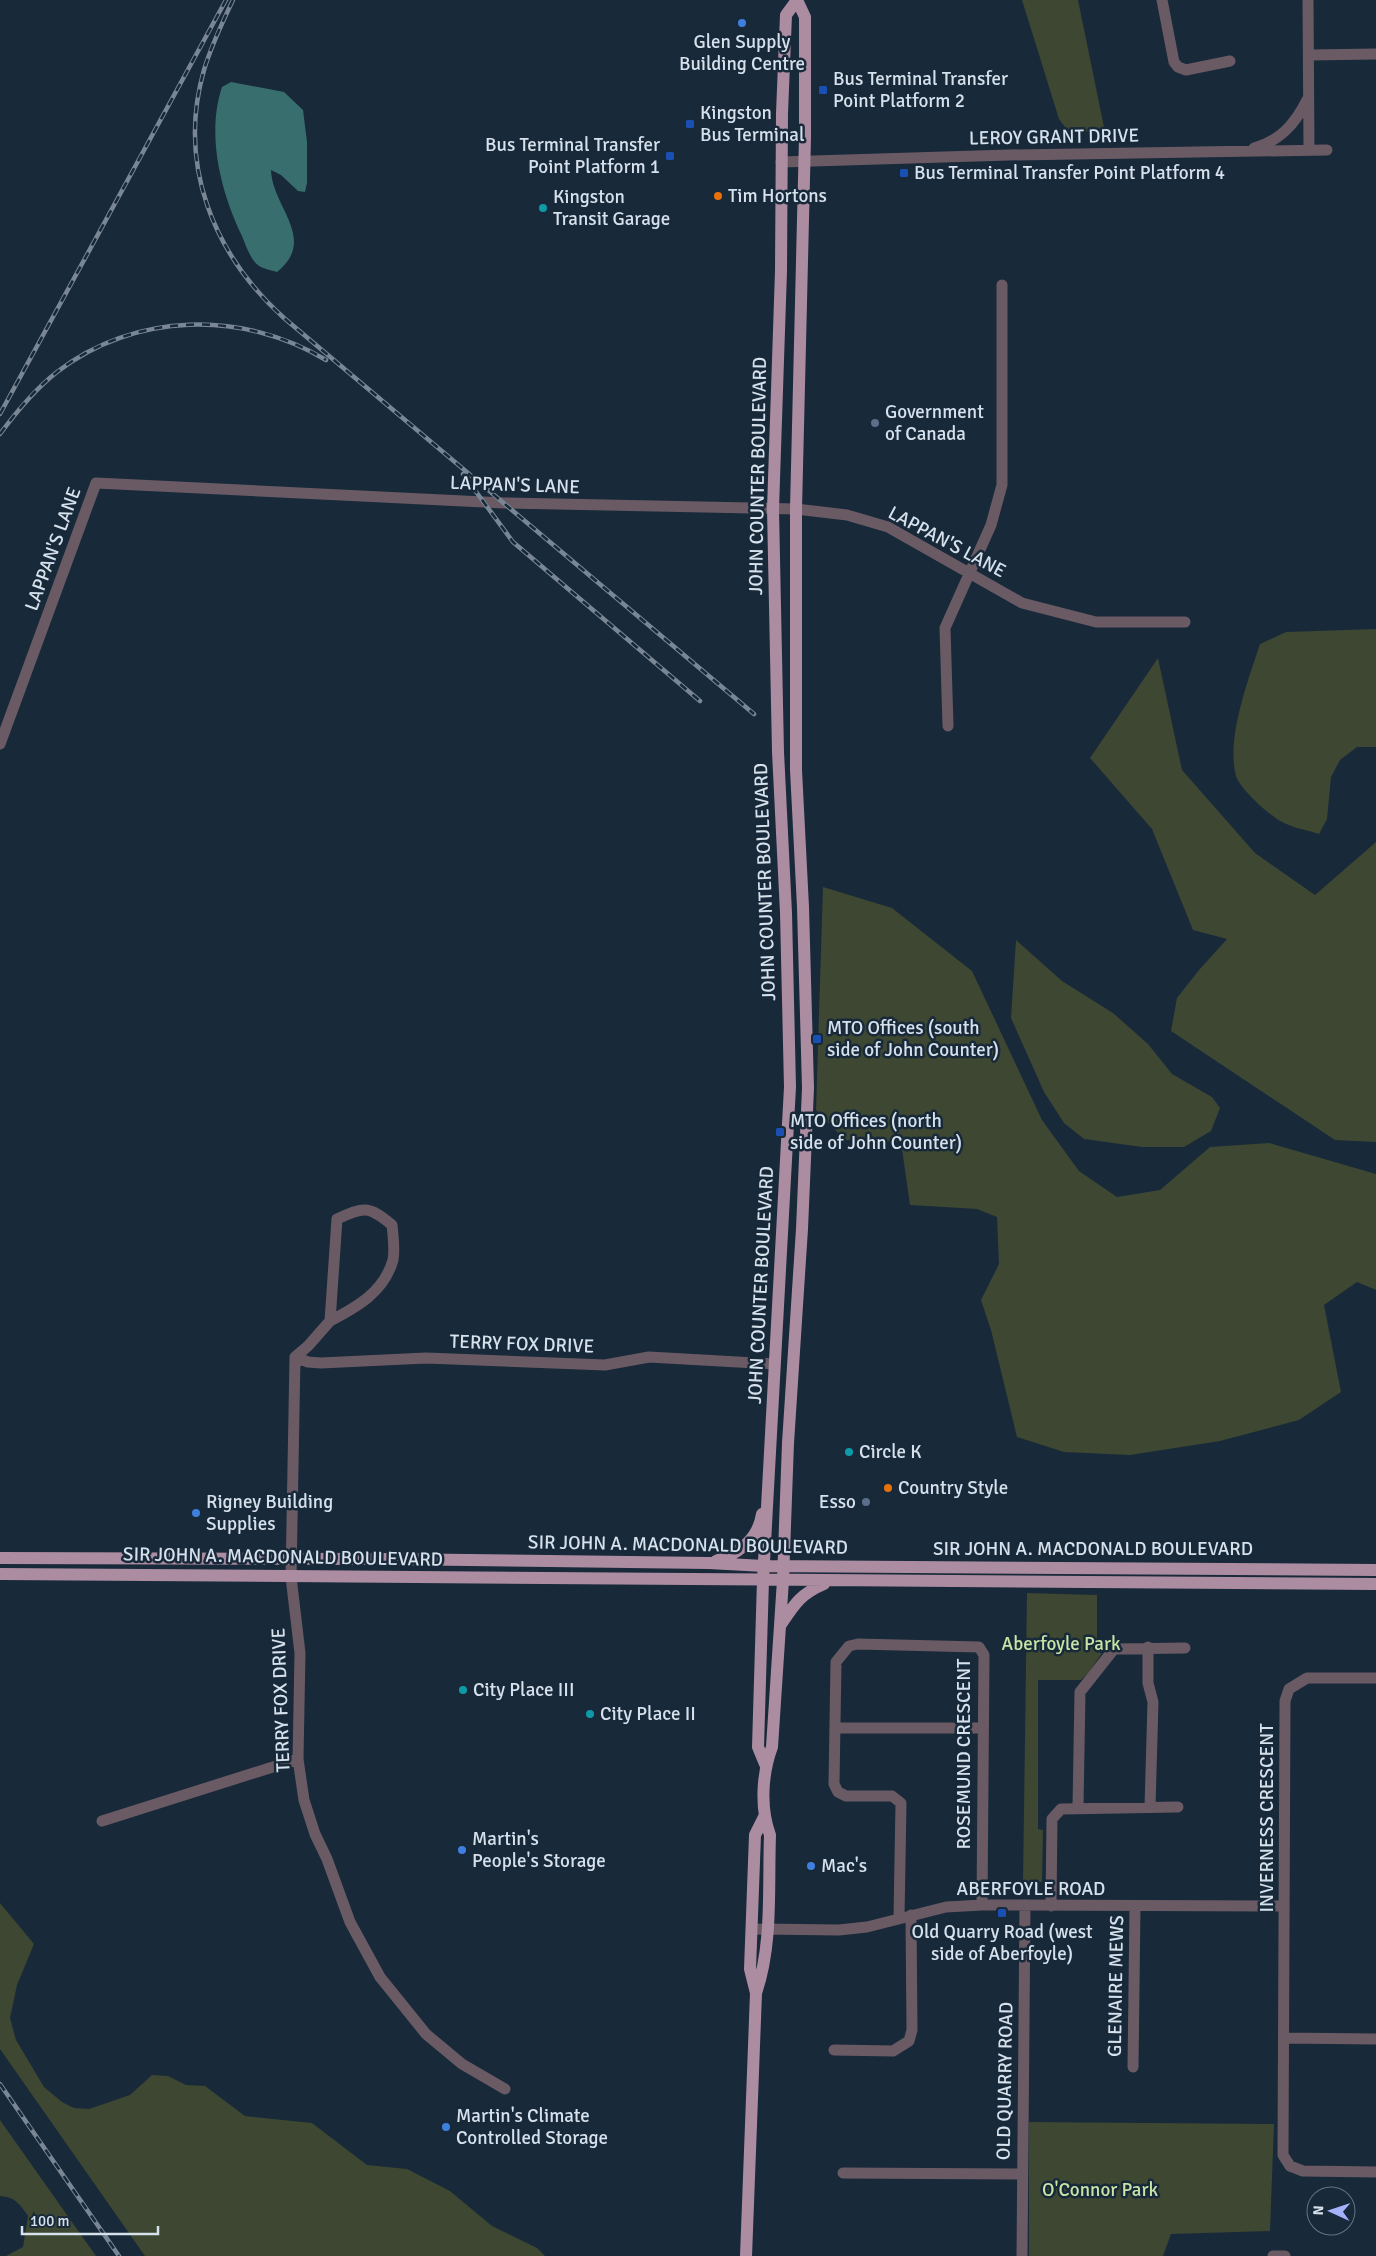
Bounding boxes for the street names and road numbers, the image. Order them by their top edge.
street label: LEROY GRANT DRIVE [969,124,1139,150]
street label: JOHN COUNTER BOULEVARD [744,357,772,595]
street label: LAPPAN'S LANE [450,471,580,499]
street label: LAPPAN'S LANE [20,484,86,614]
street label: LAPPAN'S LANE [884,501,1010,583]
street label: JOHN COUNTER BOULEVARD [749,763,781,1001]
street label: JOHN COUNTER BOULEVARD [743,1165,779,1405]
street label: TERRY FOX DRIVE [449,1329,595,1359]
street label: SIR JOHN A. MACDONALD BOULEVARD [528,1530,848,1560]
street label: SIR JOHN A. MACDONALD BOULEVARD [933,1537,1253,1561]
street label: SIR JOHN A. MACDONALD BOULEVARD [123,1542,443,1572]
street label: TERRY FOX DRIVE [266,1627,296,1773]
street label: ROSEMUND CRESCENT [952,1658,976,1849]
street label: INVERNESS CRESCENT [1255,1723,1279,1913]
street label: ABERFOYLE ROAD [957,1877,1105,1901]
street label: GLENAIRE MEWS [1103,1915,1129,2057]
street label: OLD QUARRY ROAD [992,2002,1018,2160]

